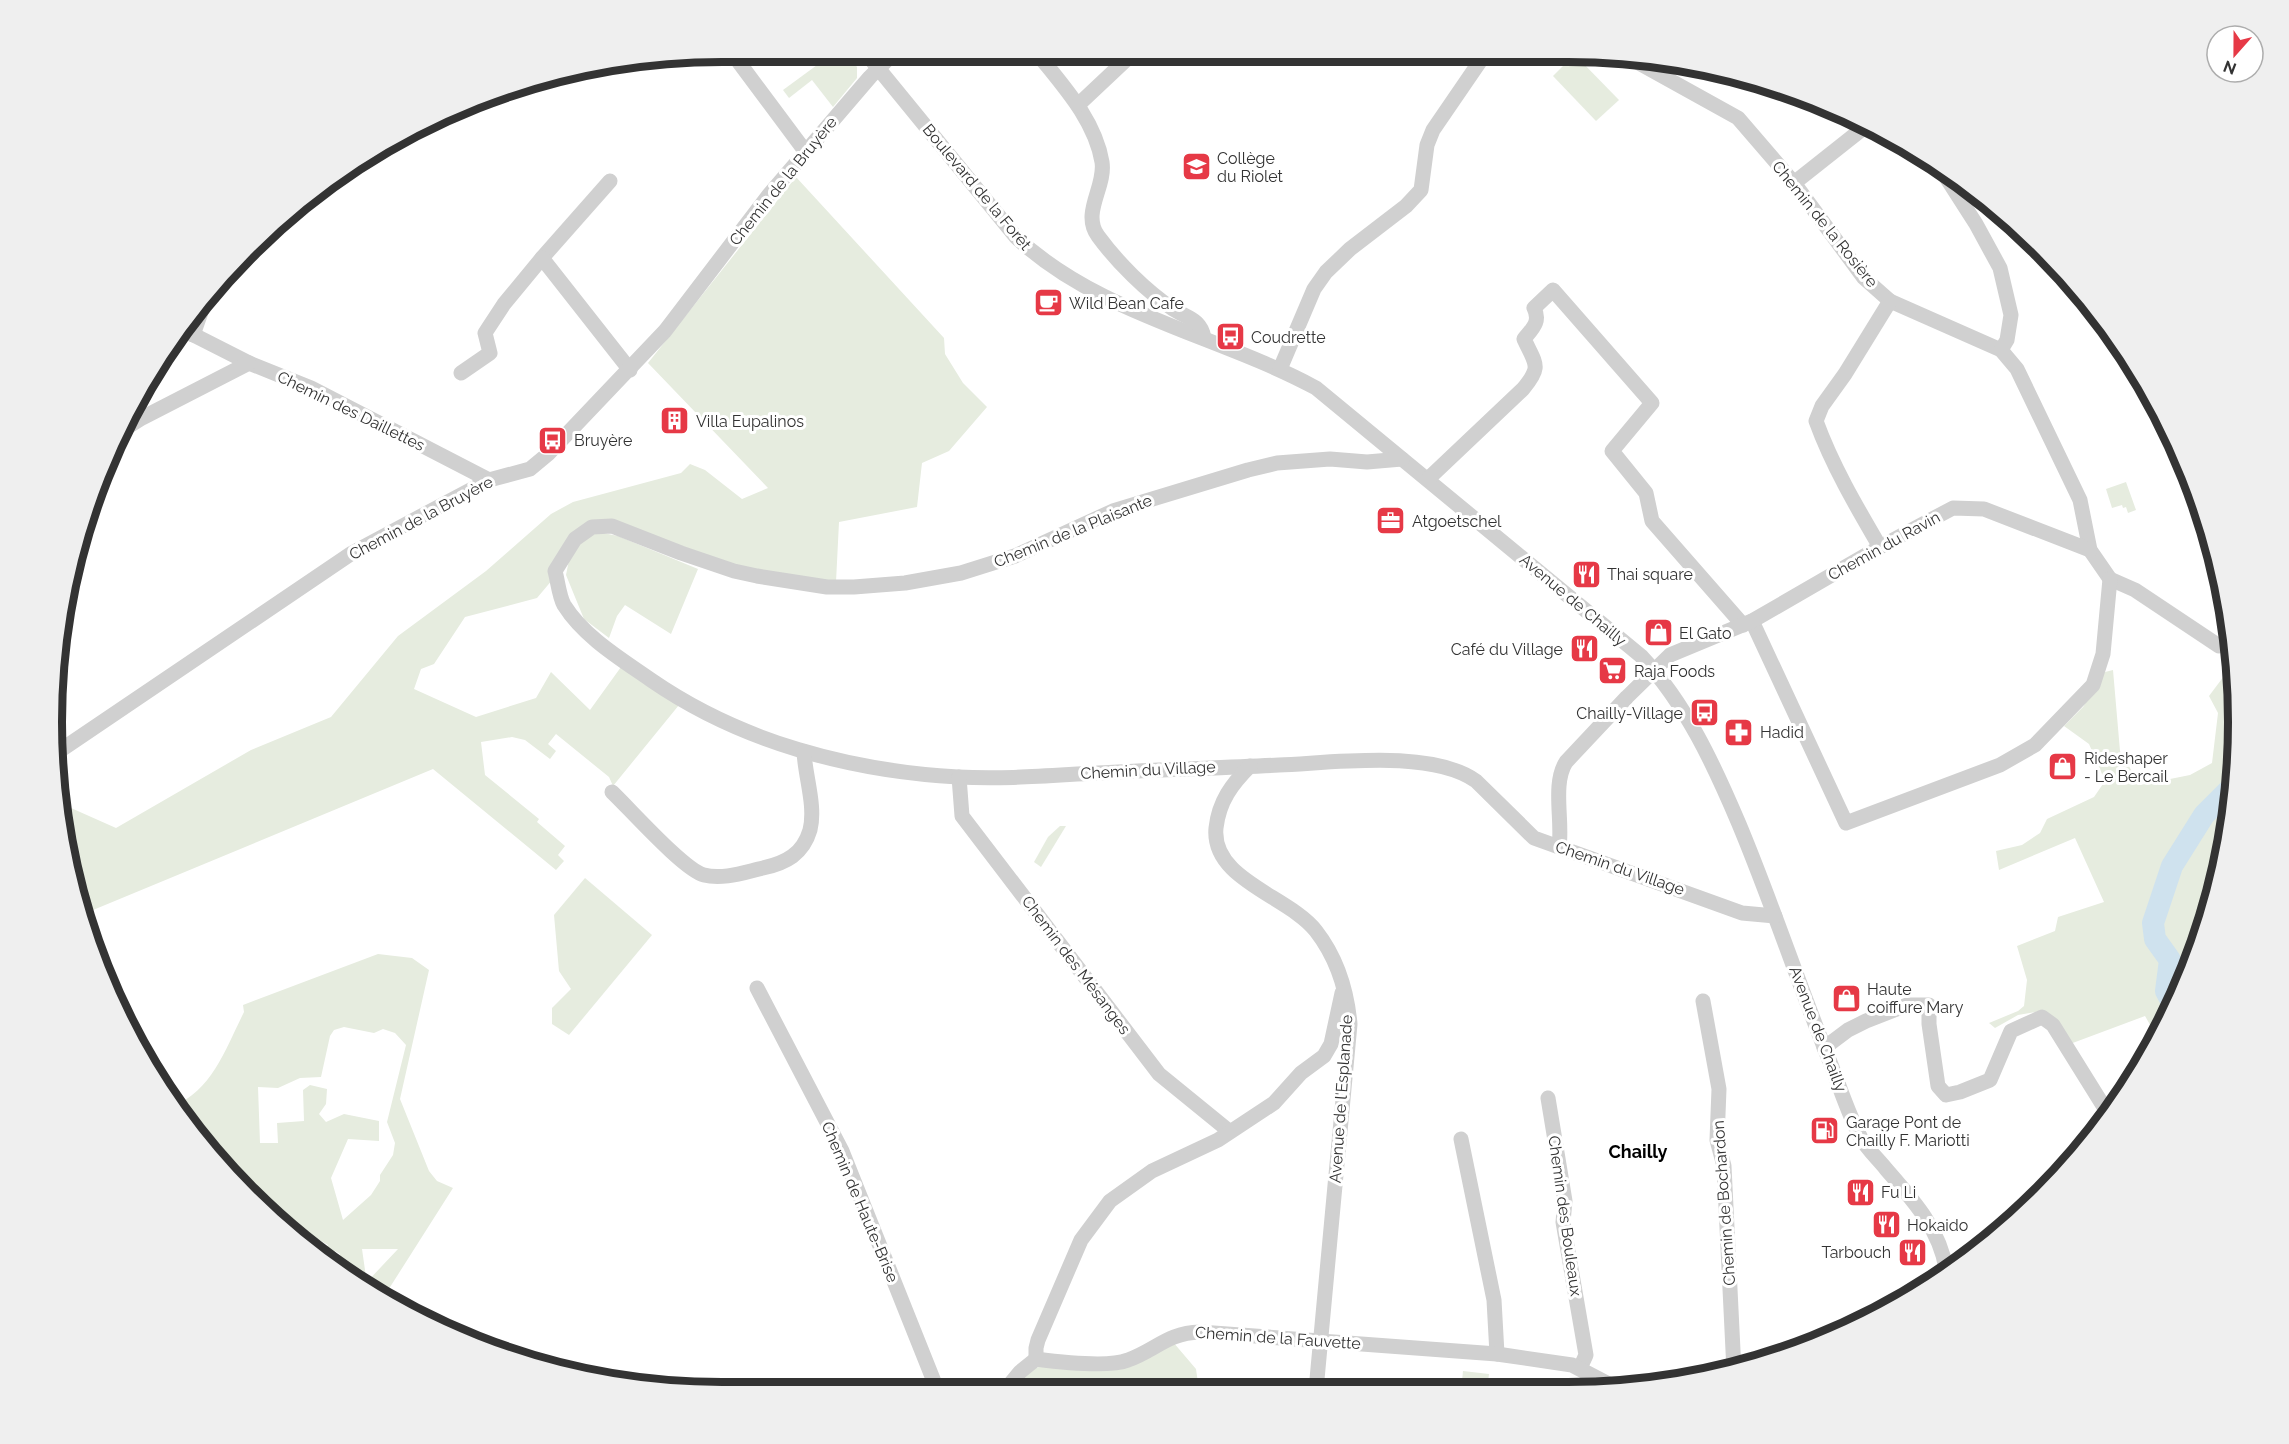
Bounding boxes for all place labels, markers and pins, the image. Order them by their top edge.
place label: Collège du Riolet [1217,149,1284,186]
school or university icon: Collège du Riolet [1180,151,1212,183]
cafe icon: Wild Bean Cafe [1032,287,1064,319]
place label: Wild Bean Cafe [1069,294,1184,313]
bus stop icon: Coudrette [1214,321,1246,353]
place label: Coudrette [1251,328,1326,347]
building icon: Villa Eupalinos [659,405,691,437]
place label: Villa Eupalinos [696,412,804,431]
bus stop icon: Bruyère [537,424,569,456]
place label: Bruyère [574,431,632,450]
office icon: Atgoetschel [1375,505,1407,537]
place label: Atgoetschel [1412,512,1502,531]
restaurant icon: Thai square [1570,558,1602,590]
place label: Thai square [1607,565,1693,584]
shop icon: El Gato [1642,617,1674,649]
place label: El Gato [1679,624,1732,643]
restaurant icon: Café du Village [1568,633,1600,665]
place label: Café du Village [1451,640,1563,659]
supermarket icon: Raja Foods [1597,655,1629,687]
place label: Raja Foods [1634,662,1715,681]
bus stop icon: Chailly-Village [1688,697,1720,729]
place label: Chailly-Village [1576,704,1683,723]
pharmacy icon: Hadid [1723,716,1755,748]
place label: Hadid [1760,723,1804,742]
place label: Rideshaper - Le Bercail [2084,749,2169,786]
shop icon: Rideshaper - Le Bercail [2047,751,2079,783]
place label: Haute coiffure Mary [1867,980,1964,1017]
shop icon: Haute coiffure Mary [1830,982,1862,1014]
place label: Garage Pont de Chailly F. Mariotti [1846,1113,1970,1150]
fuel station icon: Garage Pont de Chailly F. Mariotti [1809,1115,1841,1147]
restaurant icon: Fu Li [1844,1176,1876,1208]
place label: Fu Li [1881,1183,1916,1202]
restaurant icon: Hokaido [1870,1209,1902,1241]
place label: Hokaido [1907,1216,1968,1235]
restaurant icon: Tarbouch [1896,1236,1928,1268]
place label: Tarbouch [1822,1243,1891,1262]

